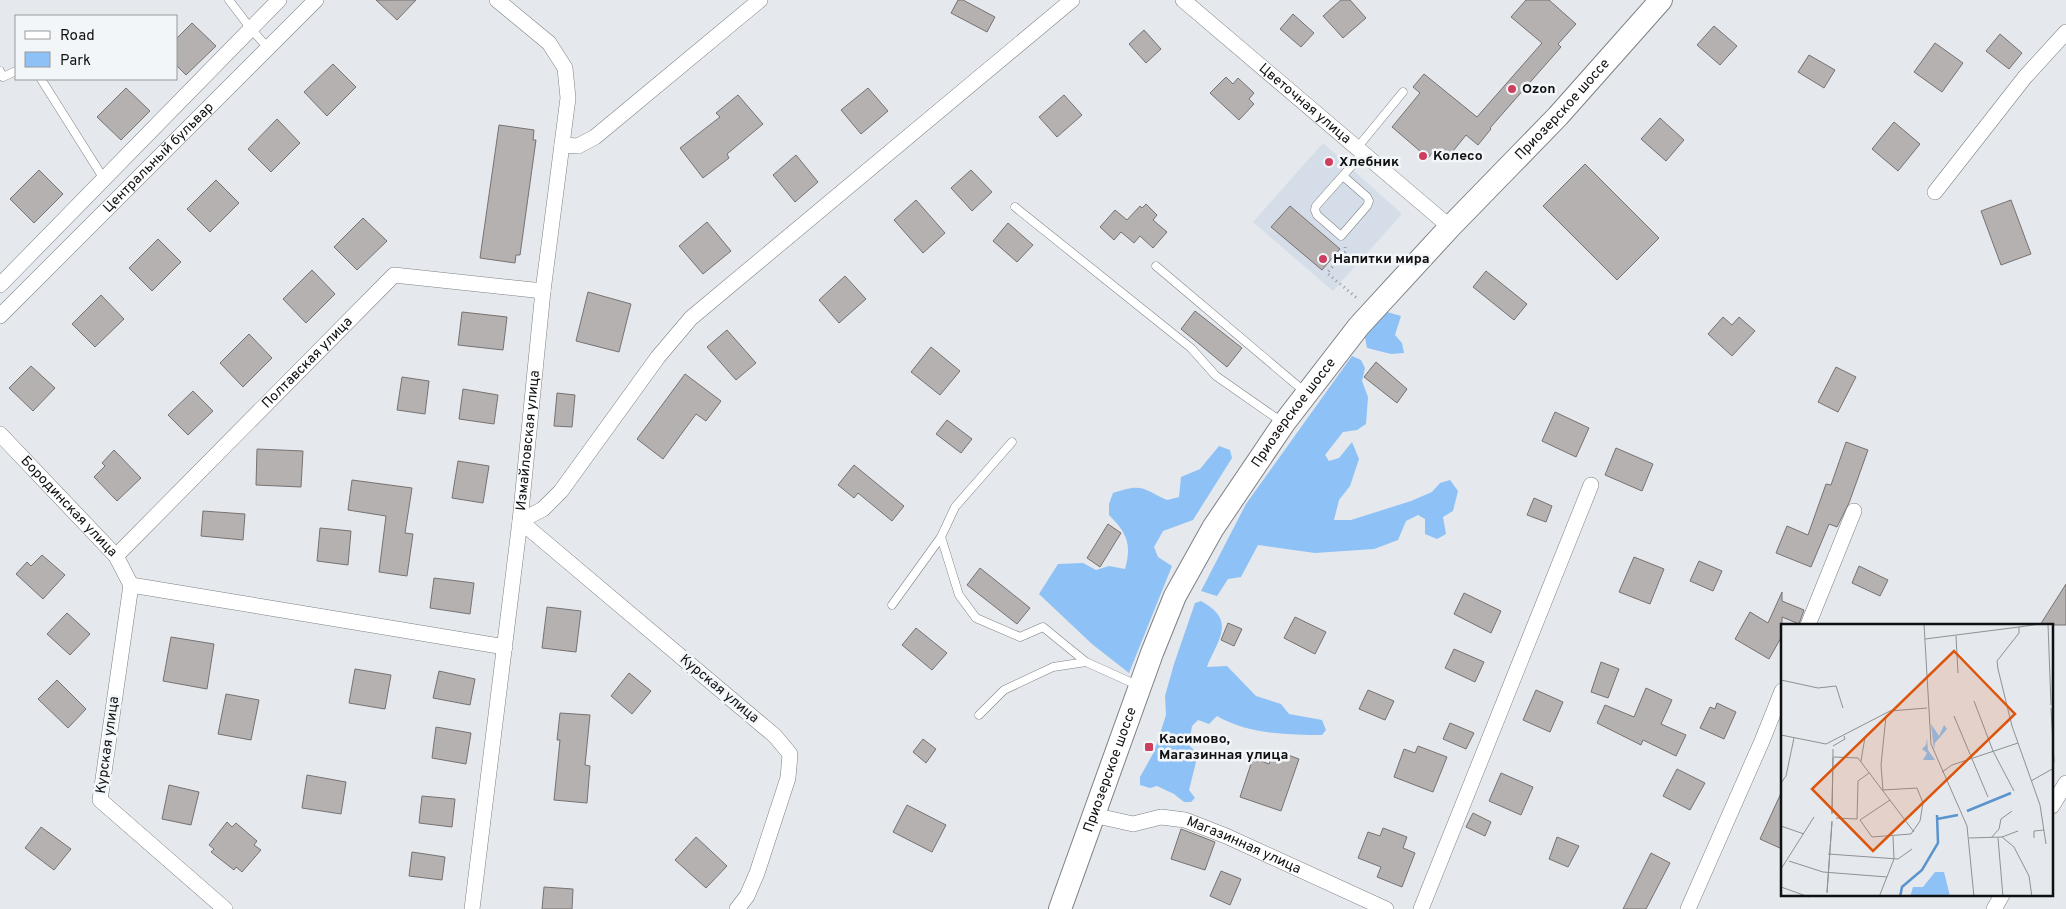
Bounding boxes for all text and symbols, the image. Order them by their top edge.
legend [15,15,178,80]
text: Road [60,27,95,46]
text: Park [60,52,91,71]
street label: Приозерское шоссе [1511,55,1613,163]
street label: Цветочная улица [1255,60,1354,148]
place label: Ozon [1522,81,1555,98]
marker: Ozon [1506,83,1518,95]
street label: Центральный бульвар [100,99,217,216]
place label: Колесо [1433,148,1483,165]
marker: Колесо [1417,150,1429,162]
place label: Хлебник [1339,154,1399,171]
marker: Хлебник [1323,156,1335,168]
place label: Напитки мира [1333,251,1430,268]
marker: Напитки мира [1317,253,1329,265]
street label: Полтавская улица [258,313,356,412]
street label: Приозерское шоссе [1248,355,1339,471]
street label: Измайловская улица [513,369,544,511]
street label: Бородинская улица [17,452,121,561]
inset map [1781,624,2054,896]
street label: Курская улица [676,651,762,727]
street label: Курская улица [93,695,123,795]
street label: Приозерское шоссе [1080,705,1140,835]
place label: Касимово, Магазинная улица [1159,731,1288,764]
marker: Касимово, Магазинная улица [1143,741,1155,753]
street label: Магазинная улица [1184,813,1304,878]

